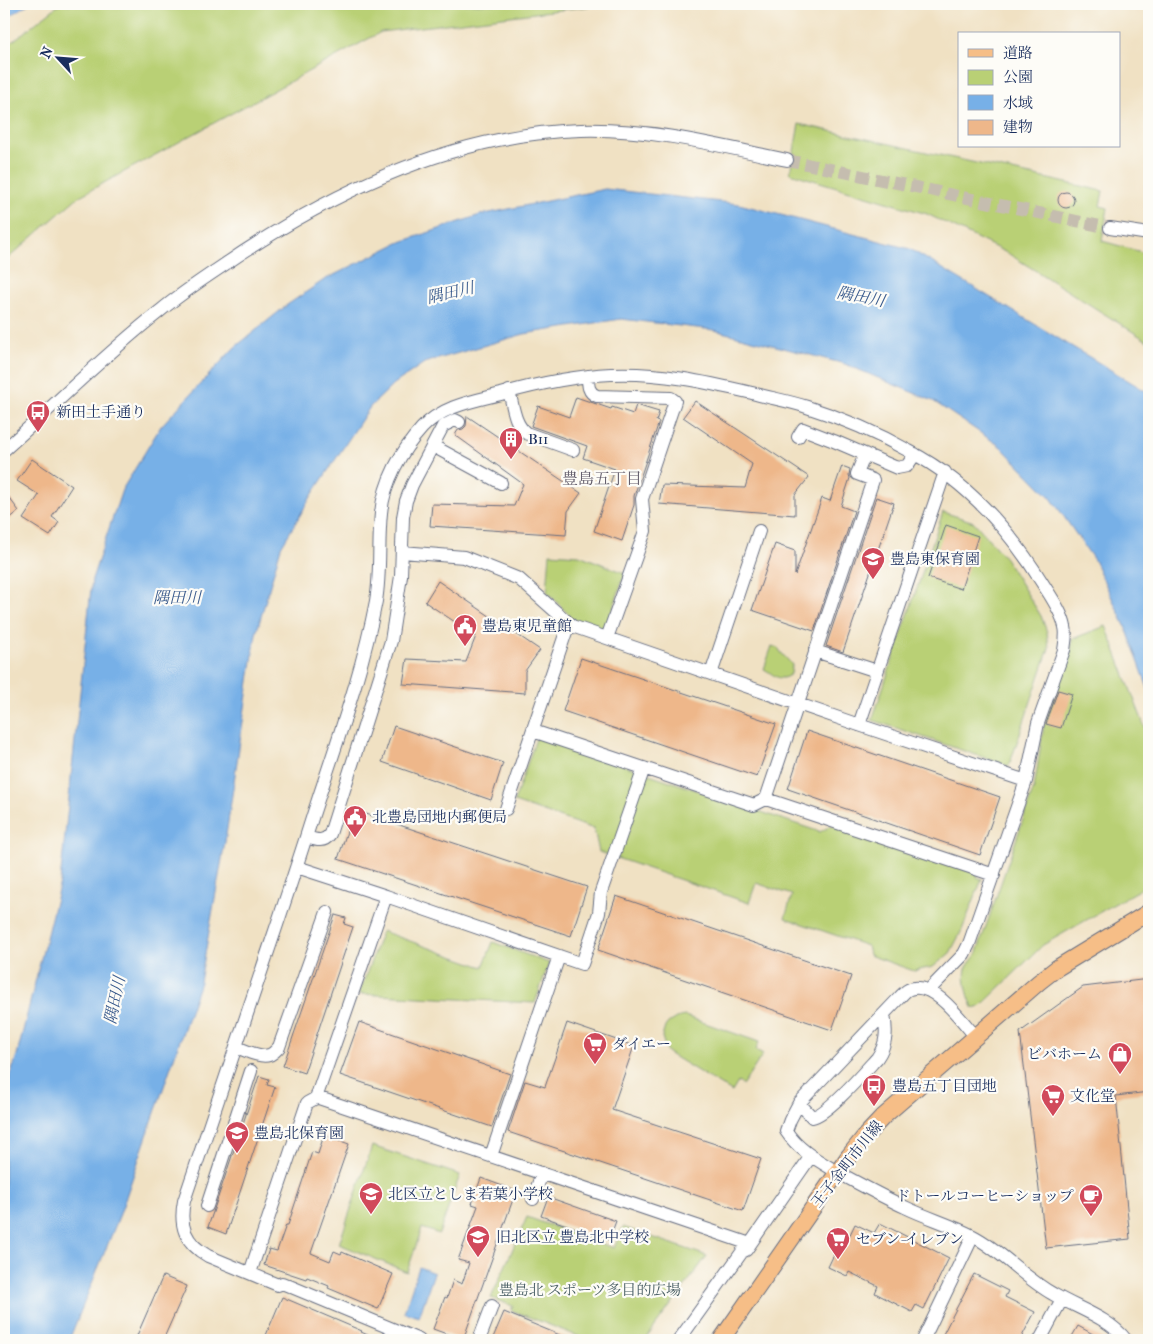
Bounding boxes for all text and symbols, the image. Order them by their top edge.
north arrow [32,32,82,82]
legend [958,32,1120,148]
text: N [37,44,57,61]
text: 道路 [1003,44,1033,62]
text: 公園 [1003,68,1033,86]
text: 水域 [1003,94,1033,112]
text: 建物 [1003,118,1033,136]
water label: 隅田川 [425,277,478,307]
water label: 隅田川 [836,283,888,311]
bus stop icon: 新田土手通り [25,399,51,433]
place label: 新田土手通り [56,403,146,421]
building icon: B11 [498,426,524,460]
place label: B11 [528,430,548,448]
district label: 豊島五丁目 [562,469,642,488]
school or university icon: 豊島東保育園 [860,546,886,580]
place label: 豊島東保育園 [890,550,980,568]
water label: 隅田川 [153,588,203,607]
public building icon: 豊島東児童館 [452,613,478,647]
place label: 豊島東児童館 [482,617,572,635]
public building icon: 北豊島団地内郵便局 [342,804,368,838]
place label: 北豊島団地内郵便局 [372,808,507,826]
water label: 隅田川 [100,973,129,1026]
supermarket icon: ダイエー [582,1031,608,1065]
place label: ダイエー [612,1035,671,1053]
shop icon: ビバホーム [1107,1041,1133,1075]
place label: ビバホーム [1027,1045,1102,1063]
bus stop icon: 豊島五丁目団地 [861,1073,887,1107]
place label: 豊島五丁目団地 [892,1077,997,1095]
supermarket icon: 文化堂 [1040,1083,1066,1117]
place label: 文化堂 [1070,1087,1115,1105]
street label: 王子金町市川線 [808,1117,886,1211]
school or university icon: 豊島北保育園 [224,1120,250,1154]
place label: 豊島北保育園 [254,1124,344,1142]
school or university icon: 北区立としま若葉小学校 [358,1181,384,1215]
cafe icon: ドトールコーヒーショップ [1078,1183,1104,1217]
place label: 北区立としま若葉小学校 [388,1185,553,1203]
place label: ドトールコーヒーショップ [895,1187,1074,1205]
school or university icon: 旧北区立 豊島北中学校 [465,1224,491,1258]
supermarket icon: セブン-イレブン [825,1226,851,1260]
place label: 旧北区立 豊島北中学校 [496,1228,649,1246]
place label: セブン-イレブン [856,1230,964,1248]
park label: 豊島北 スポーツ多目的広場 [499,1281,681,1299]

